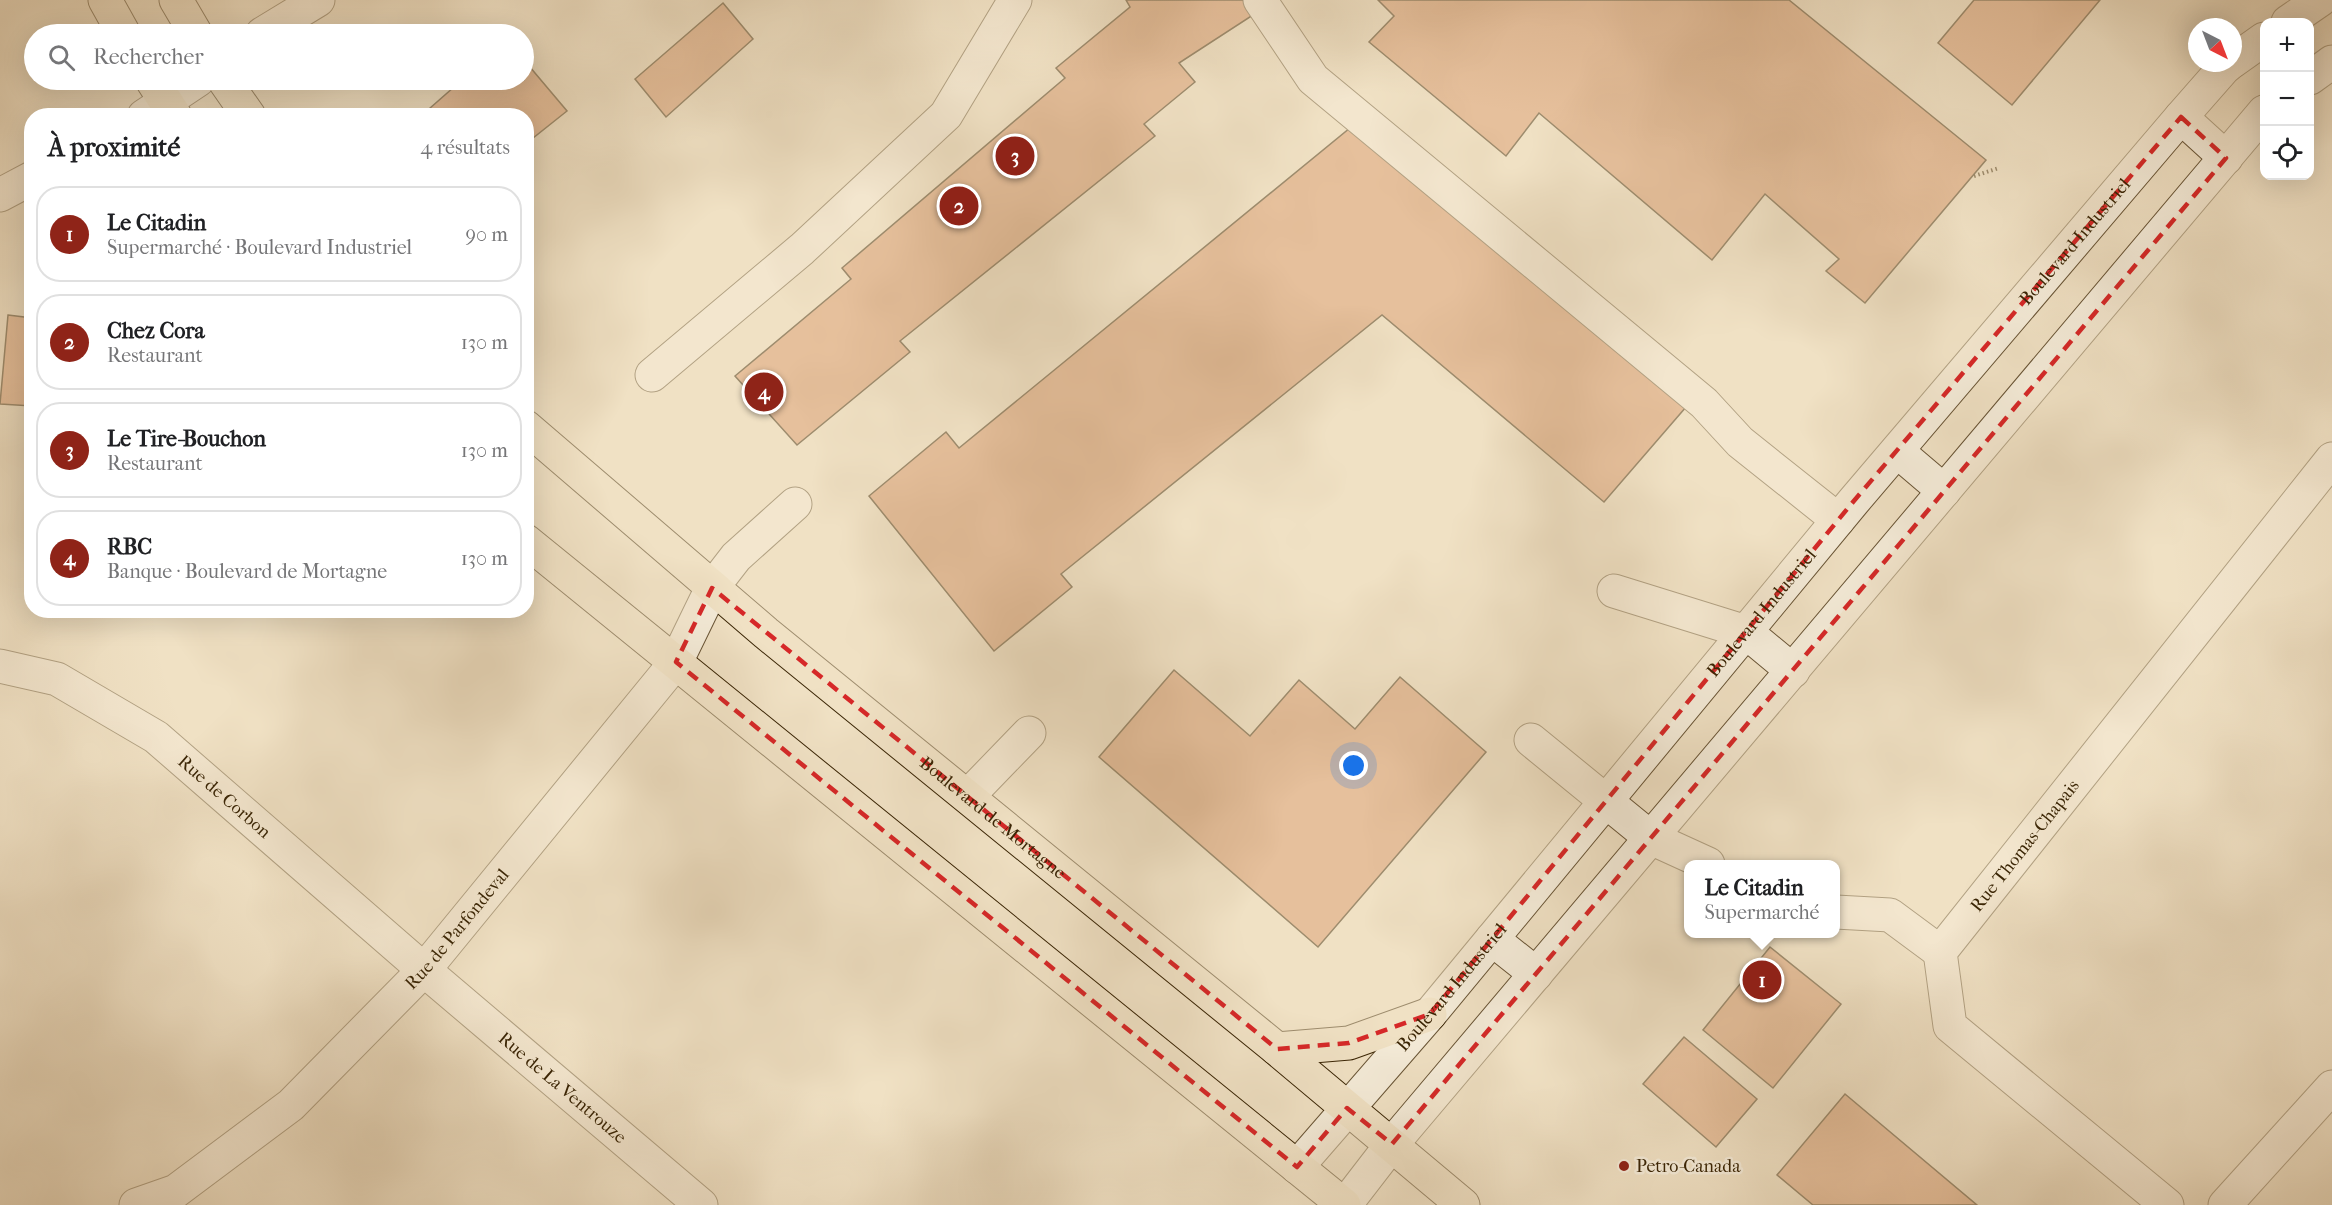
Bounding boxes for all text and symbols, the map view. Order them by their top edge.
north arrow [2188,18,2242,72]
map controls [2260,18,2314,180]
button: + [2260,18,2314,72]
search box [24,24,534,90]
icon: search [45,41,78,74]
text: Rechercher [93,44,204,70]
button: − [2260,72,2314,126]
button: locate [2260,126,2314,180]
text: À proximité [48,132,180,163]
pin: 3 [996,134,1034,178]
text: 4 résultats [421,136,510,159]
street label: Boulevard Industriel [2015,174,2135,310]
pin: 2 [940,184,978,228]
text: Le Citadin [107,210,206,236]
text: 1 [66,223,73,246]
text: 90 m [466,223,508,246]
text: Supermarché · Boulevard Industriel [107,236,412,259]
text: Chez Cora [107,318,205,344]
text: 2 [64,331,75,354]
text: 130 m [461,331,508,354]
text: Restaurant [107,344,203,367]
pin: 4 [744,370,783,414]
text: Le Tire-Bouchon [107,426,266,452]
text: 3 [65,439,74,462]
text: 130 m [461,439,508,462]
text: Restaurant [107,452,203,475]
text: RBC [107,534,152,560]
street label: Boulevard Industriel [1703,545,1821,682]
text: 4 [64,547,75,570]
text: 130 m [461,547,508,570]
text: Banque · Boulevard de Mortagne [107,560,387,583]
street label: Rue de Corbon [174,751,275,843]
your location [1339,751,1368,780]
street label: Boulevard de Mortagne [915,753,1070,884]
street label: Rue Thomas-Chapais [1966,775,2084,916]
popup [1684,860,1840,938]
street label: Rue de Parfondeval [401,865,513,994]
text: Le Citadin [1705,875,1804,901]
text: Supermarché [1705,901,1819,924]
street label: Boulevard Industriel [1392,920,1511,1056]
pin: 1 [1742,958,1782,1002]
street label: Rue de La Ventrouze [494,1028,631,1148]
place label: Petro-Canada [1636,1156,1741,1177]
marker: Petro-Canada [1617,1159,1631,1173]

